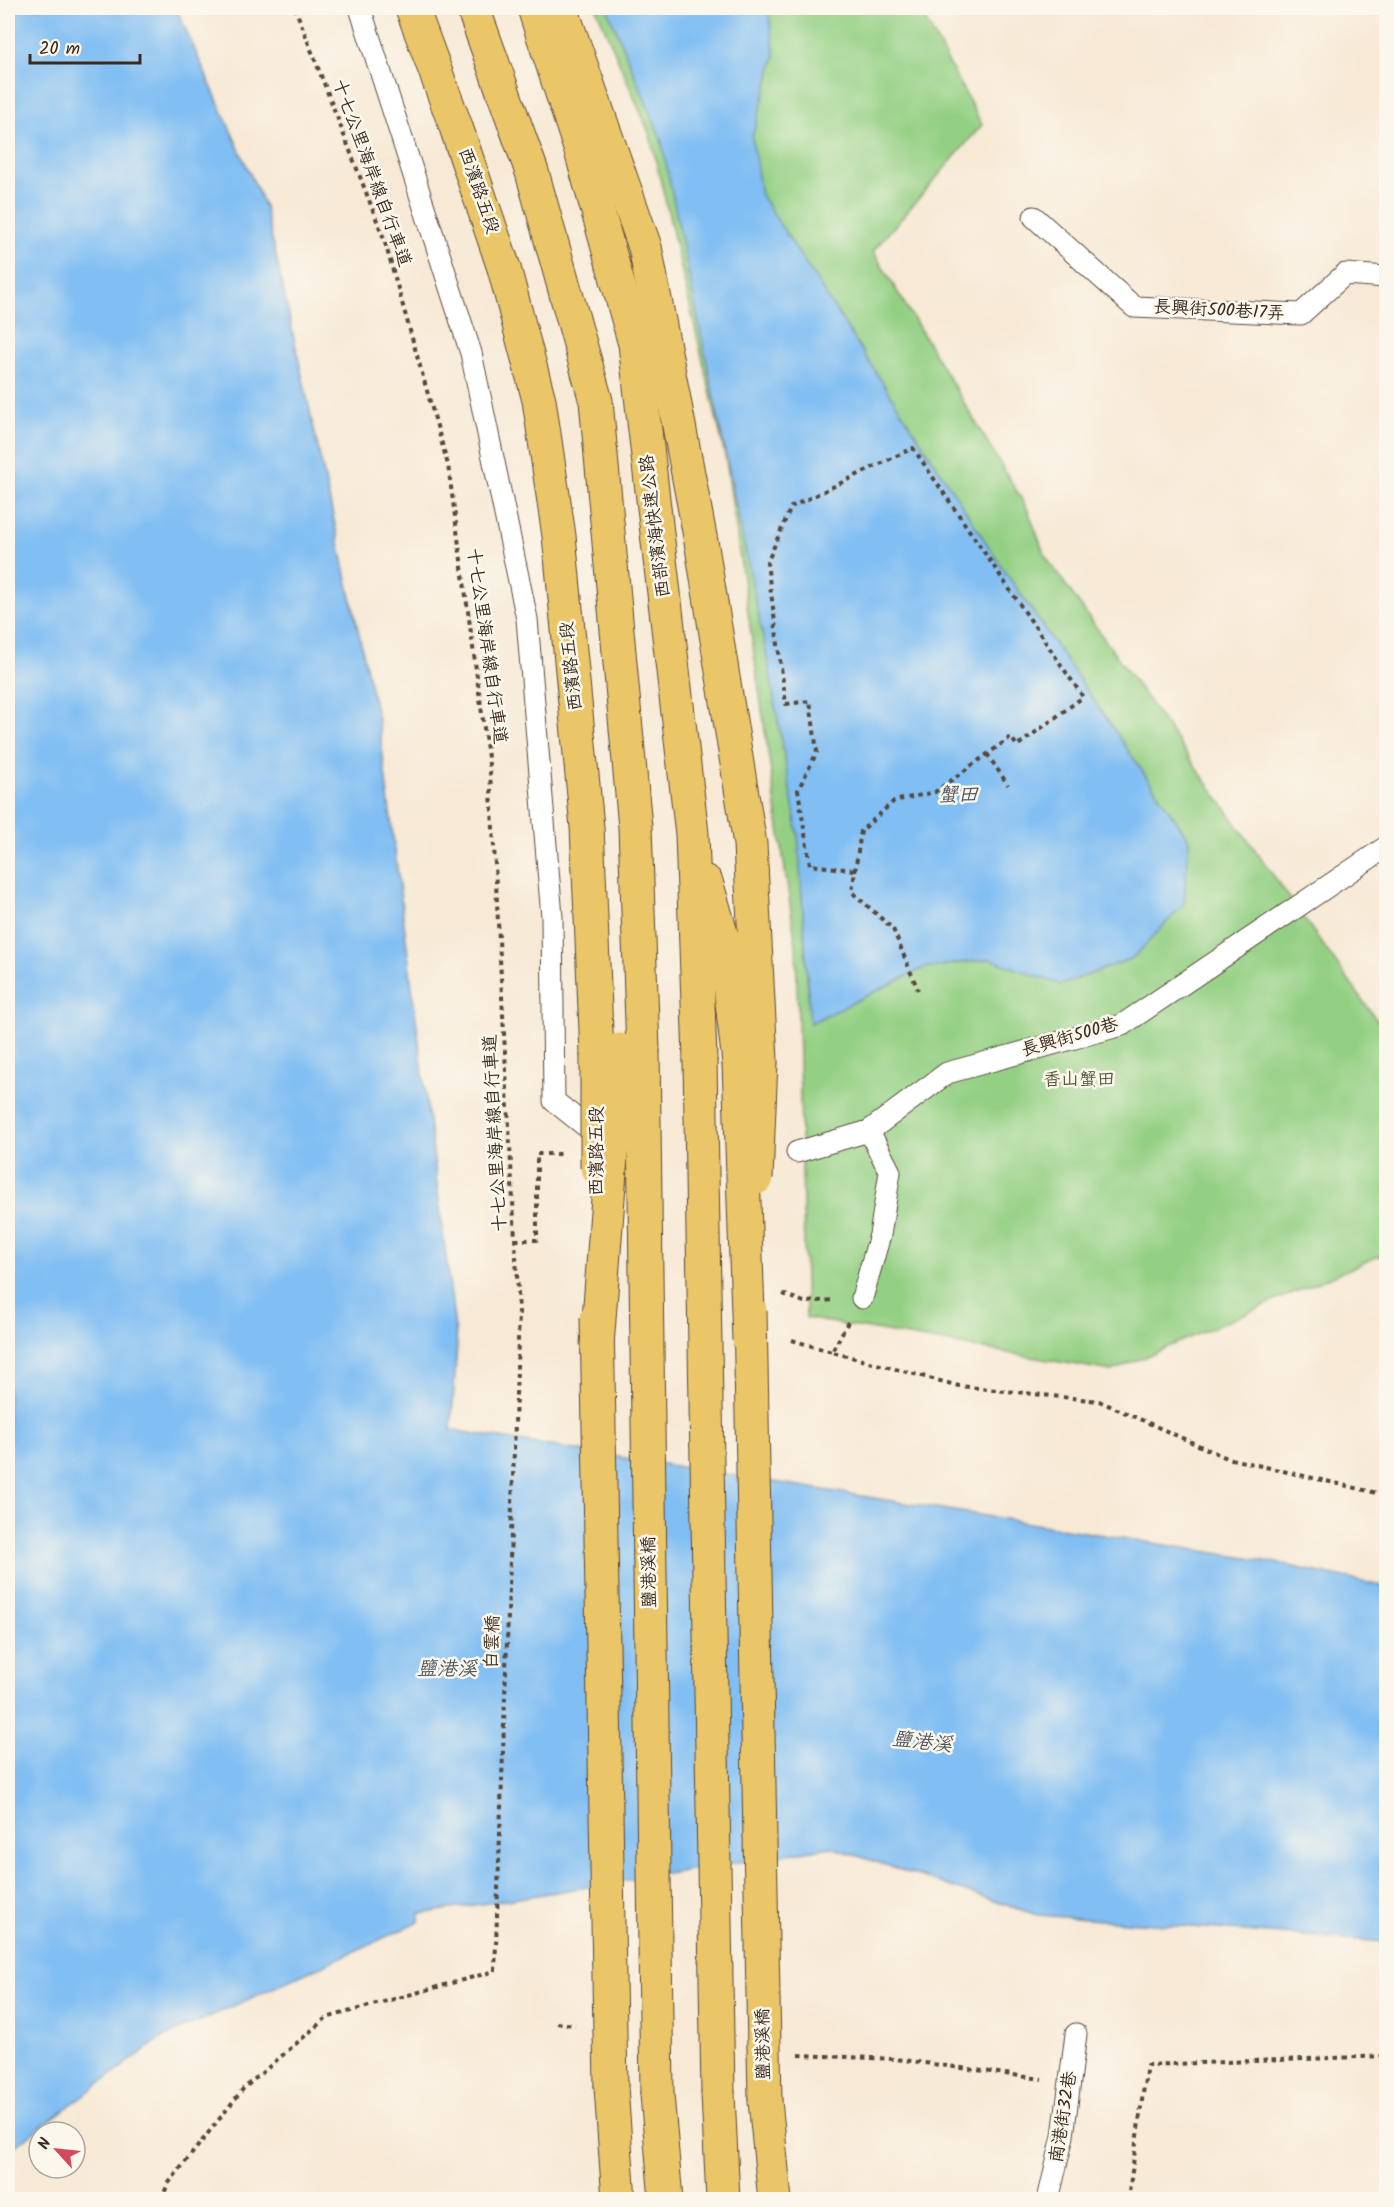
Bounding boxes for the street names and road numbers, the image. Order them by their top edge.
street label: 十七公里海岸線自行車道 [324,75,418,271]
street label: 西濱路五段 [450,144,506,238]
street label: 長興街500巷17弄 [1153,293,1285,329]
street label: 西部濱海快速公路 [633,453,679,599]
street label: 十七公里海岸線自行車道 [458,546,514,746]
street label: 西濱路五段 [553,620,591,712]
street label: 長興街500巷 [1018,1010,1122,1066]
street label: 十七公里海岸線自行車道 [476,1033,516,1233]
street label: 西濱路五段 [583,1106,612,1196]
street label: 鹽港溪橋 [635,1536,665,1608]
street label: 白雲橋 [478,1615,508,1669]
street label: 鹽港溪橋 [749,2008,779,2080]
street label: 南港街32巷 [1042,2069,1086,2165]

